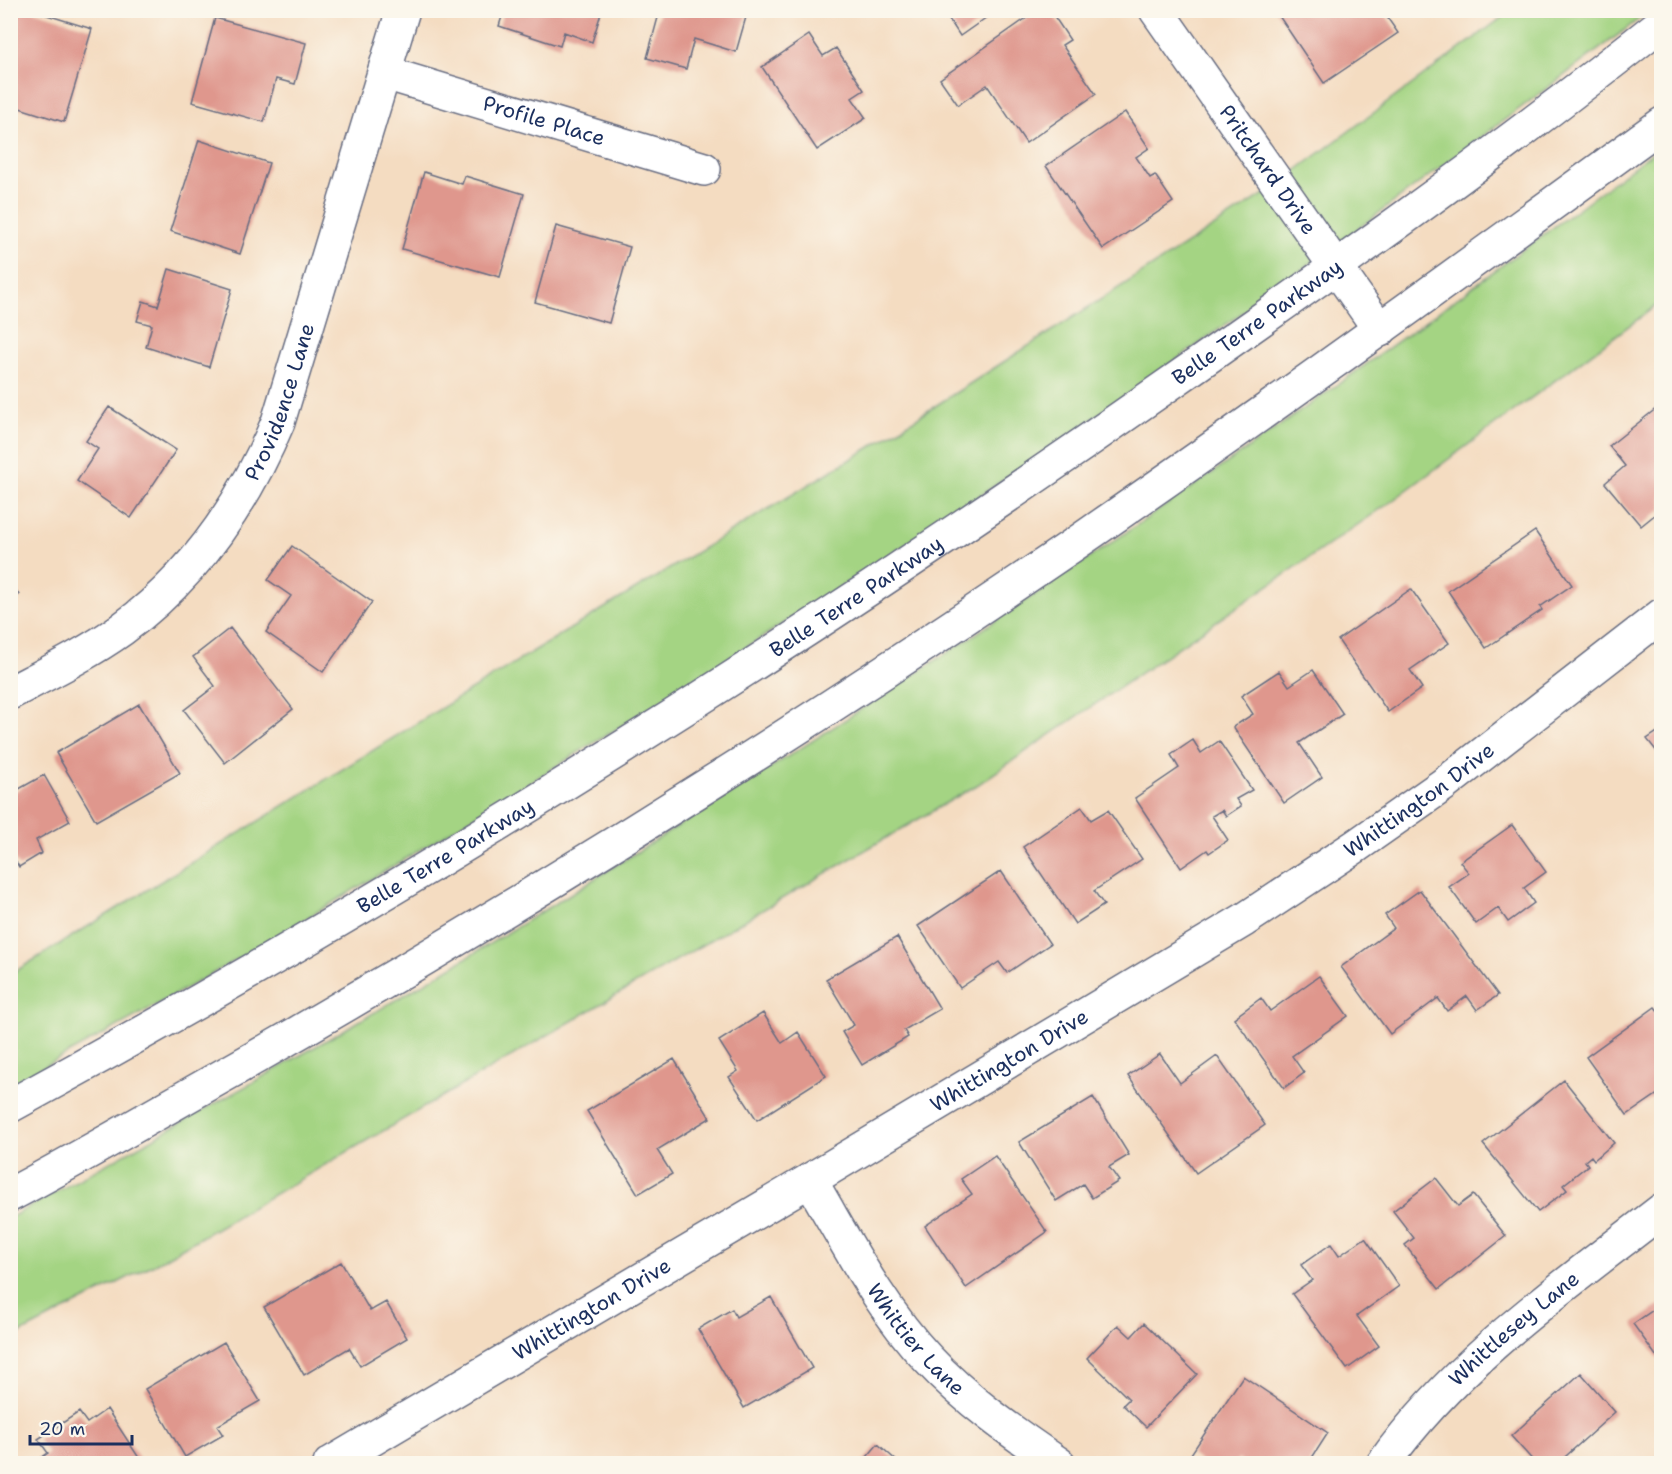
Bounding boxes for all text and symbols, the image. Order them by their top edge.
street label: Profile Place [480,89,608,152]
street label: Pritchard Drive [1213,99,1323,240]
street label: Belle Terre Parkway [1167,253,1348,392]
street label: Providence Lane [238,320,321,486]
street label: Belle Terre Parkway [764,529,948,664]
street label: Whittington Drive [1339,736,1500,864]
street label: Belle Terre Parkway [352,792,539,920]
street label: Whittington Drive [925,1002,1093,1119]
street label: Whittington Drive [507,1251,676,1367]
street label: Whittlesey Lane [1443,1265,1585,1393]
street label: Whittier Lane [860,1278,971,1402]
scale bar [30,1408,132,1446]
text: 20 m [39,1417,85,1441]

